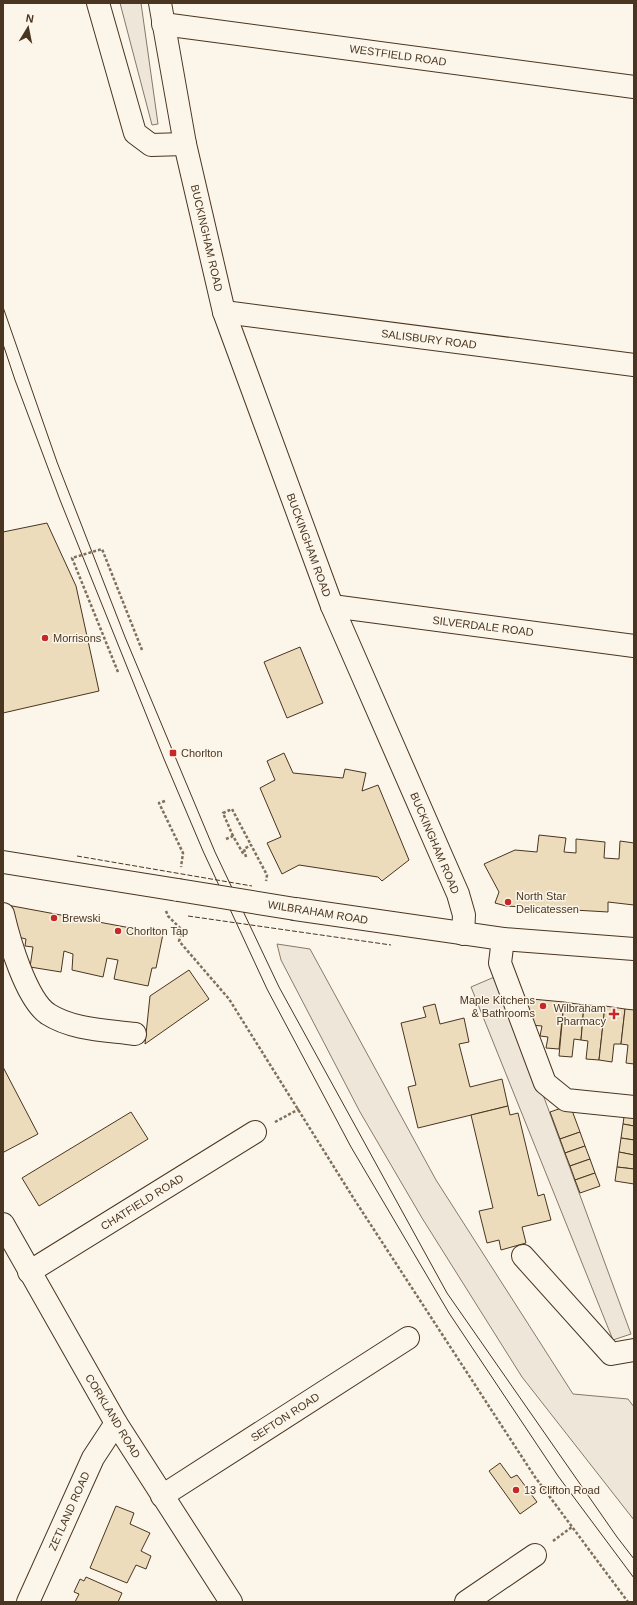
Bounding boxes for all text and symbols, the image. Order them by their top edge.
north arrow [8,8,48,48]
text: N [25,12,35,25]
street label: WESTFIELD ROAD [349,42,447,68]
street label: BUCKINGHAM ROAD [189,183,225,293]
street label: SALISBURY ROAD [381,327,478,351]
street label: BUCKINGHAM ROAD [285,492,333,599]
street label: SILVERDALE ROAD [432,614,534,638]
place label: Morrisons [53,632,102,644]
marker: Morrisons [40,633,50,643]
place label: Chorlton [181,747,223,759]
marker: Chorlton [168,748,178,758]
street label: BUCKINGHAM ROAD [408,790,462,896]
place label: North Star Delicatessen [516,890,579,915]
marker: North Star Delicatessen [503,897,513,907]
street label: WILBRAHAM ROAD [267,898,369,926]
place label: Brewski [62,912,101,924]
marker: Brewski [49,913,59,923]
place label: Chorlton Tap [126,925,188,937]
marker: Chorlton Tap [113,926,123,936]
place label: Maple Kitchens & Bathrooms [460,994,535,1019]
marker: Maple Kitchens & Bathrooms [538,1001,548,1011]
place label: Wilbraham Pharmacy [553,1002,606,1027]
marker: Wilbraham Pharmacy [609,1009,619,1019]
street label: CHATFIELD ROAD [98,1172,186,1232]
street label: CORKLAND ROAD [83,1372,143,1460]
street label: SEFTON ROAD [248,1390,322,1444]
street label: ZETLAND ROAD [46,1470,92,1552]
place label: 13 Clifton Road [524,1484,600,1496]
marker: 13 Clifton Road [511,1485,521,1495]

